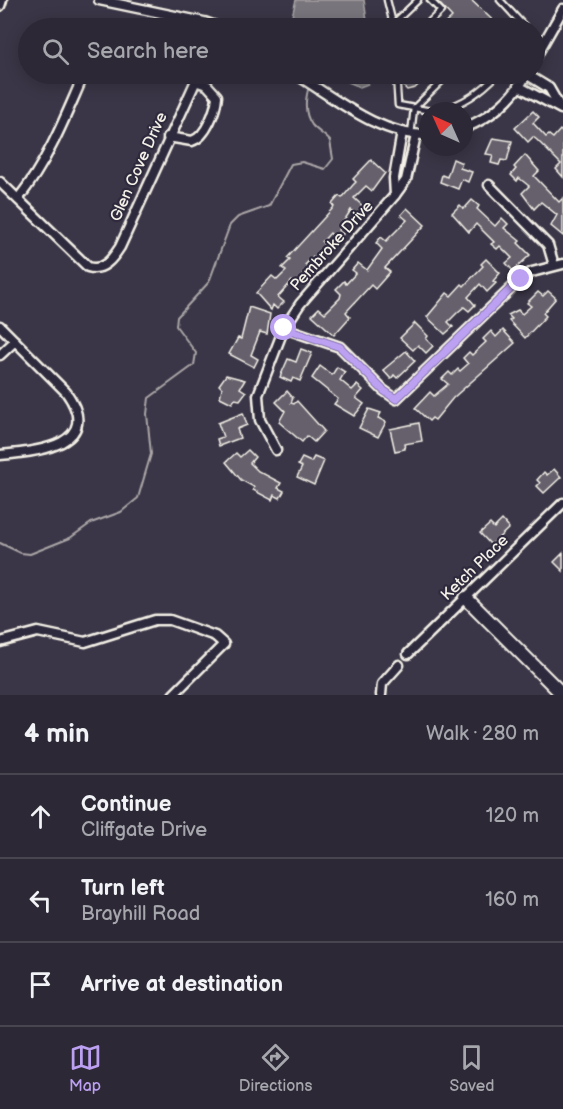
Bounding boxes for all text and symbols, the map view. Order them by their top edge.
search box [18,18,545,84]
icon: search [39,35,72,68]
text: Search here [87,38,209,65]
north arrow [419,102,473,156]
street label: Glen Cove Drive [106,109,172,225]
street label: Pembroke Drive [287,197,378,295]
route end [507,265,533,291]
route start [270,314,296,340]
street label: Ketch Place [437,531,513,605]
text: 4 min [24,719,89,750]
text: Walk · 280 m [426,722,539,746]
text: Continue [81,791,171,818]
icon: ahead [24,800,57,833]
text: 120 m [486,804,539,828]
text: Cliffgate Drive [81,818,207,842]
text: Turn left [81,875,165,902]
icon: left [24,884,57,917]
text: 160 m [485,888,539,912]
text: Brayhill Road [81,902,200,926]
icon: arrive [24,968,57,1001]
text: Arrive at destination [81,971,283,998]
tab: Map [69,1041,102,1096]
tab: Directions [239,1041,312,1096]
tab: Saved [449,1041,494,1096]

